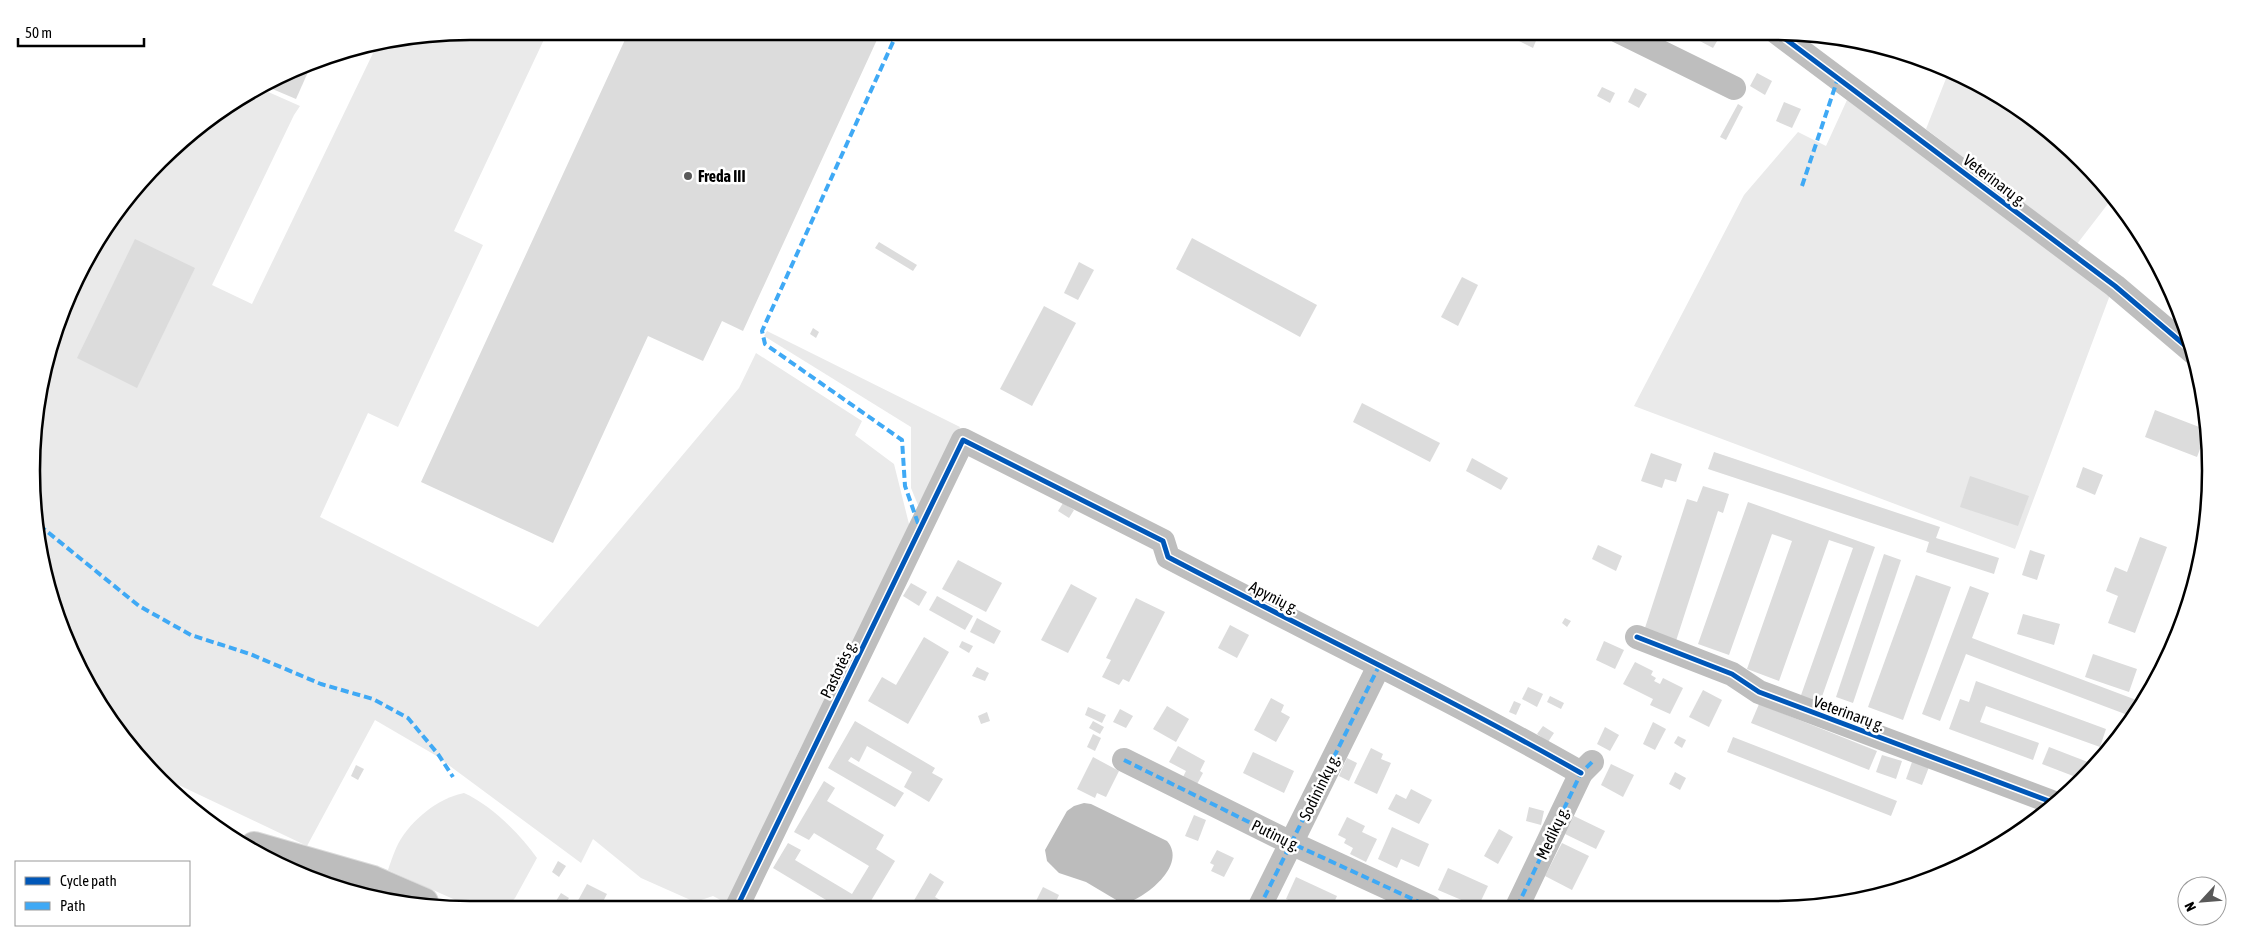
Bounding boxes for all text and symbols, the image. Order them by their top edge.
scale bar [18,15,144,47]
text: 50 m [25,24,52,41]
street label: Veterinarų g. [1959,150,2030,210]
place label: Freda III [698,167,746,185]
marker: Freda III [682,170,694,182]
street label: Apynių g. [1246,577,1302,618]
street label: Pastotės g. [816,637,861,701]
street label: Veterinarų g. [1811,692,1887,735]
street label: Sodininkų g. [1295,751,1344,823]
street label: Medikų g. [1532,804,1573,863]
street label: Putinų g. [1249,816,1303,855]
legend [15,861,190,926]
text: Cycle path [60,872,117,889]
north arrow [2177,876,2227,926]
text: Path [60,897,86,914]
text: N [2181,899,2199,914]

